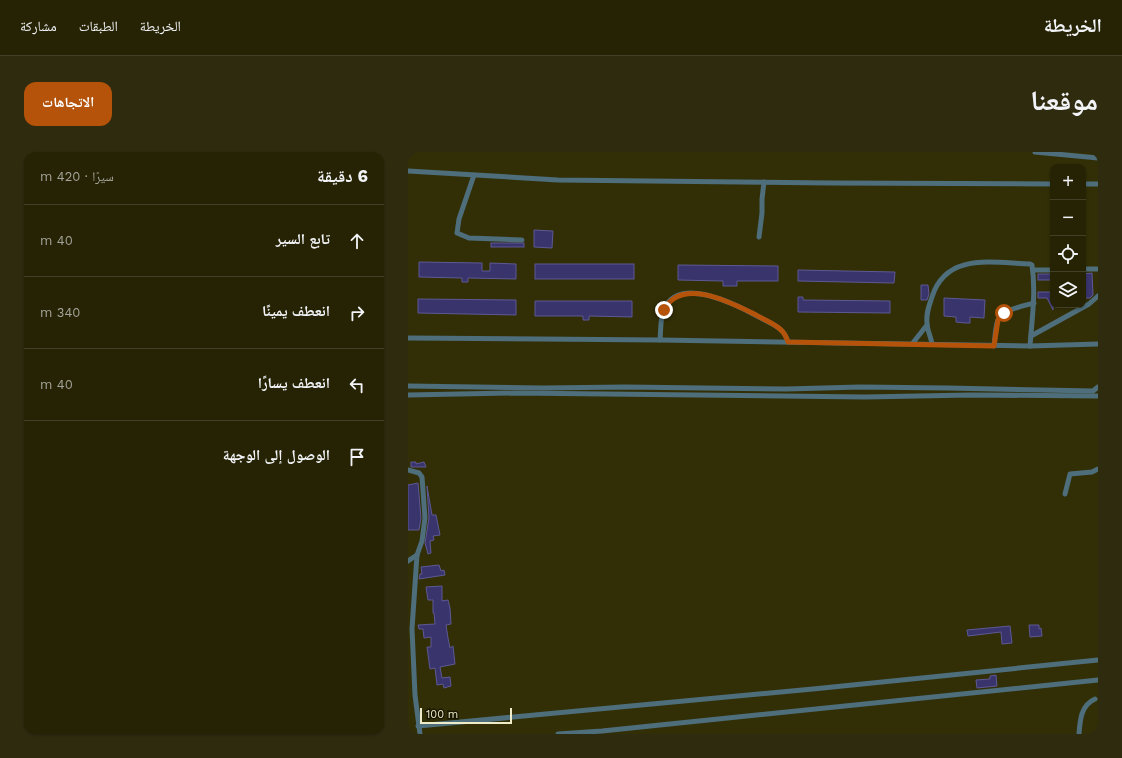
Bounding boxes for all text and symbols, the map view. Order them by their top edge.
text: الخريطة [1044,14,1102,37]
text: مشاركة [20,18,57,34]
text: الطبقات [79,18,118,34]
text: الخريطة [140,18,181,34]
button: الاتجاهات [24,82,112,126]
text: موقعنا [1030,84,1098,117]
map controls [1050,164,1086,308]
button: + [1050,164,1086,200]
text: 6 دقيقة [317,166,368,186]
text: سيرًا · 420 m [40,169,114,184]
button: − [1050,200,1086,236]
text: تابع السير [276,230,330,248]
icon: ahead [346,230,368,252]
text: 40 m [40,233,73,248]
button: locate [1050,236,1086,272]
button: layers [1050,272,1086,308]
route end [655,301,673,319]
text: انعطف يمينًا [262,302,330,320]
icon: right [346,302,368,324]
route start [995,304,1013,322]
text: 340 m [40,305,80,320]
text: انعطف يسارًا [258,374,330,392]
icon: left [346,374,368,396]
text: 40 m [40,377,73,392]
text: الوصول إلى الوجهة [223,446,330,464]
icon: arrive [346,446,368,468]
scale bar [420,706,512,725]
text: 100 m [426,708,458,721]

